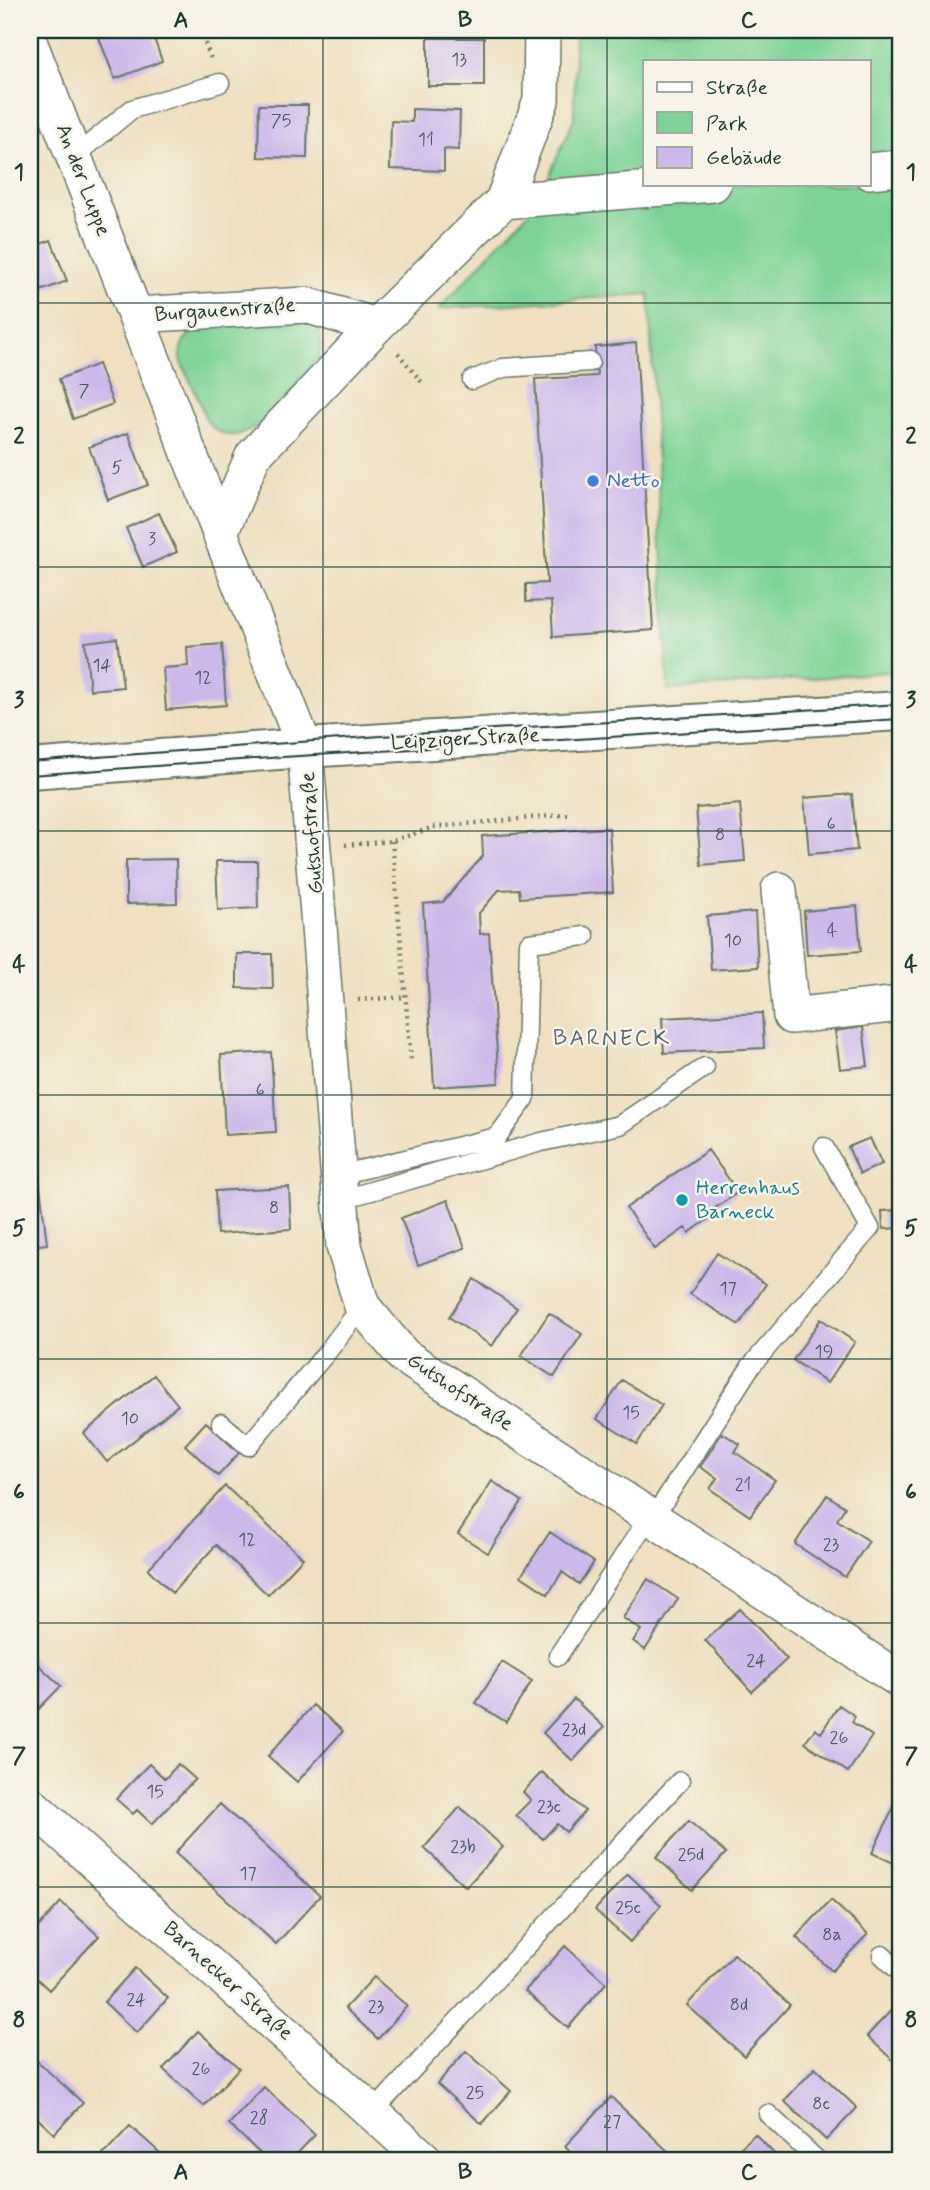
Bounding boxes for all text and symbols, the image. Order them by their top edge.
text: A [173,6,189,36]
text: B [458,6,473,36]
text: C [741,6,758,36]
house number: 13 [451,48,467,72]
legend [643,60,870,186]
text: Straße [706,74,768,102]
house number: 75 [271,109,291,133]
text: Park [706,110,748,138]
street label: An der Luppe [49,120,117,240]
house number: 11 [418,128,434,152]
text: Gebäude [706,144,782,172]
text: 1 [14,158,24,188]
text: 1 [906,158,916,188]
street label: Burgauenstraße [154,291,296,330]
house number: 7 [79,379,90,403]
text: 2 [13,422,25,452]
text: 2 [905,422,917,452]
house number: 5 [112,456,123,480]
place label: Netto [607,467,660,495]
marker: Netto [585,473,601,489]
house number: 3 [148,527,156,551]
house number: 14 [93,654,112,678]
house number: 12 [194,666,212,690]
text: 3 [14,686,25,716]
text: 3 [906,686,917,716]
street label: Leipziger Straße [390,721,540,758]
street label: Gutshofstraße [294,771,330,895]
house number: 6 [826,812,836,836]
house number: 8 [715,823,725,847]
house number: 4 [827,919,837,943]
house number: 10 [724,929,742,953]
text: 4 [12,950,26,980]
text: 4 [904,950,918,980]
district label: BARNECK [553,1024,671,1054]
house number: 6 [255,1078,265,1102]
place label: Herrenhaus Barneck [696,1174,800,1226]
marker: Herrenhaus Barneck [674,1192,690,1208]
house number: 8 [269,1196,279,1220]
text: 5 [12,1214,26,1244]
text: 5 [904,1214,918,1244]
house number: 17 [719,1277,737,1301]
house number: 19 [815,1340,833,1364]
street label: Gutshofstraße [401,1346,519,1438]
house number: 15 [622,1401,640,1425]
house number: 10 [121,1407,139,1431]
house number: 21 [735,1473,751,1497]
text: 6 [13,1478,25,1508]
text: 6 [905,1478,917,1508]
house number: 12 [238,1528,256,1552]
house number: 23 [823,1533,840,1557]
house number: 24 [746,1649,766,1673]
house number: 23d [562,1718,586,1742]
house number: 26 [830,1726,848,1750]
text: 7 [12,1742,26,1772]
text: 7 [904,1742,918,1772]
house number: 15 [146,1780,164,1804]
house number: 23c [537,1795,561,1819]
house number: 23b [450,1835,476,1859]
house number: 25d [678,1843,704,1867]
house number: 17 [239,1862,257,1886]
house number: 25c [615,1896,641,1920]
street label: Barnecker Straße [157,1915,299,2047]
house number: 8a [822,1923,842,1947]
house number: 24 [126,1988,146,2012]
house number: 8d [730,1993,748,2017]
house number: 23 [368,1995,385,2019]
text: 8 [13,2006,25,2036]
text: 8 [905,2006,917,2036]
house number: 26 [192,2057,210,2081]
house number: 25 [466,2081,484,2105]
house number: 8c [812,2092,830,2116]
house number: 28 [250,2106,268,2130]
house number: 27 [603,2110,621,2134]
text: A [173,2158,189,2188]
text: B [458,2158,473,2188]
text: C [741,2158,758,2188]

